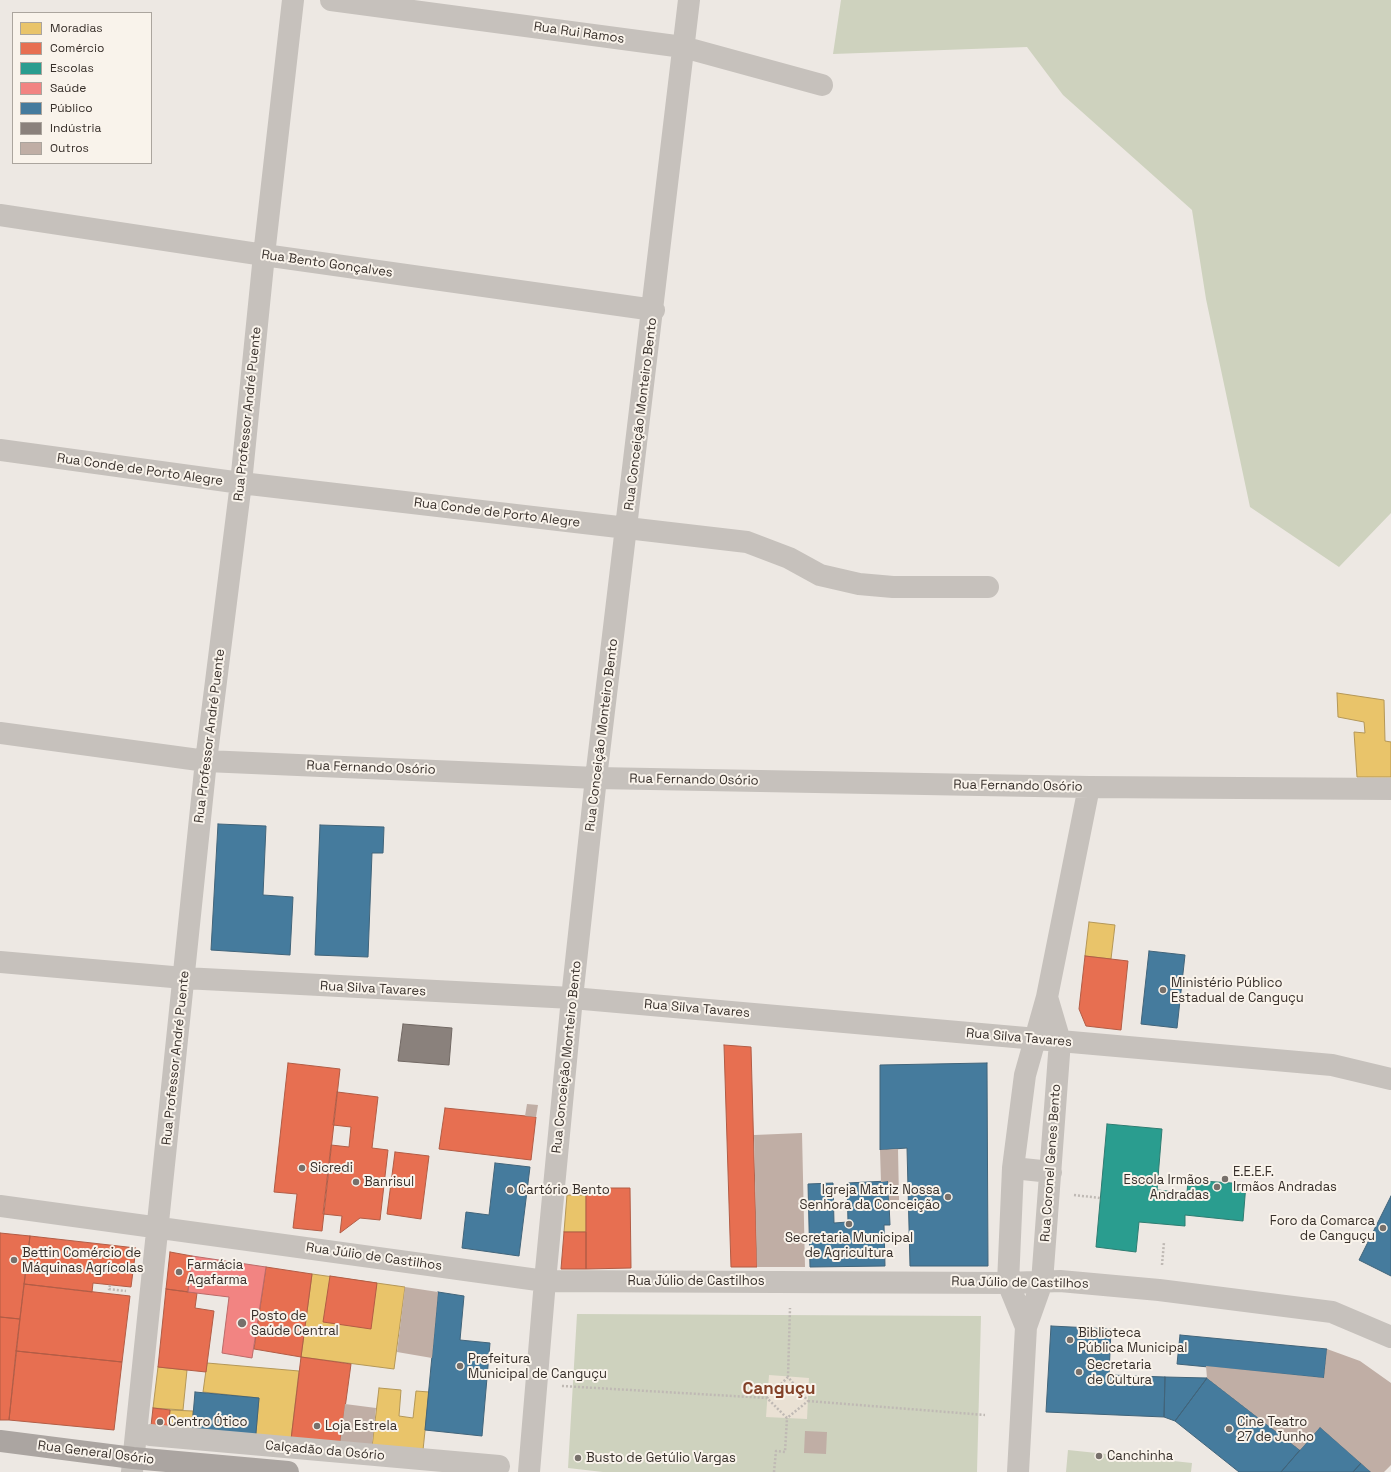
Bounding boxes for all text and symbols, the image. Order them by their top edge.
legend [12,12,152,164]
street label: Rua Rui Ramos [533,19,625,47]
text: Moradias [50,20,103,36]
text: Comércio [50,40,104,56]
text: Escolas [50,60,94,76]
text: Saúde [50,80,86,96]
text: Público [50,100,93,116]
text: Indústria [50,120,101,136]
text: Outros [50,140,89,156]
street label: Rua Bento Gonçalves [260,247,394,281]
street label: Rua Conceição Monteiro Bento [621,317,661,511]
street label: Rua Professor André Puente [231,326,265,502]
street label: Rua Conde de Porto Alegre [56,451,224,489]
street label: Rua Conde de Porto Alegre [413,495,581,531]
street label: Rua Conceição Monteiro Bento [582,638,622,832]
street label: Rua Professor André Puente [192,648,228,824]
street label: Rua Fernando Osório [306,758,436,778]
street label: Rua Fernando Osório [629,771,759,789]
street label: Rua Fernando Osório [953,777,1083,795]
street label: Rua Conceição Monteiro Bento [549,960,585,1154]
street label: Rua Professor André Puente [159,970,193,1146]
place label: Ministério Público Estadual de Canguçu [1171,975,1304,1006]
street label: Rua Silva Tavares [320,978,426,1000]
marker: Ministério Público Estadual de Canguçu [1158,985,1168,995]
street label: Rua Silva Tavares [643,997,751,1021]
street label: Rua Silva Tavares [965,1026,1073,1050]
street label: Rua Coronel Genes Bento [1038,1084,1064,1242]
place label: Sicredi [310,1160,353,1176]
marker: Sicredi [297,1163,307,1173]
place label: E.E.E.F. Irmãos Andradas [1233,1164,1337,1195]
place label: Escola Irmãos Andradas [1124,1172,1209,1203]
place label: Banrisul [364,1174,414,1190]
marker: E.E.E.F. Irmãos Andradas [1220,1174,1230,1184]
marker: Banrisul [351,1177,361,1187]
place label: Cartório Bento [518,1182,610,1198]
place label: Igreja Matriz Nossa Senhora da Conceição [800,1182,940,1213]
marker: Escola Irmãos Andradas [1212,1182,1222,1192]
marker: Cartório Bento [505,1185,515,1195]
marker: Igreja Matriz Nossa Senhora da Conceição [943,1192,953,1202]
place label: Foro da Comarca de Canguçu [1270,1213,1375,1244]
marker: Secretaria Municipal de Agricultura [844,1219,854,1229]
marker: Foro da Comarca de Canguçu [1378,1223,1388,1233]
place label: Secretaria Municipal de Agricultura [785,1230,913,1261]
street label: Rua Júlio de Castilhos [305,1240,443,1274]
place label: Bettin Comércio de Máquinas Agrícolas [22,1245,144,1276]
marker: Bettin Comércio de Máquinas Agrícolas [9,1255,19,1265]
place label: Farmácia Agafarma [187,1257,247,1288]
marker: Farmácia Agafarma [174,1267,184,1277]
street label: Rua Júlio de Castilhos [627,1273,765,1289]
street label: Rua Júlio de Castilhos [951,1274,1089,1292]
place label: Posto de Saúde Central [251,1308,339,1339]
marker: Posto de Saúde Central [236,1317,248,1329]
place label: Biblioteca Pública Municipal [1078,1325,1187,1356]
marker: Biblioteca Pública Municipal [1065,1335,1075,1345]
place label: Prefeitura Municipal de Canguçu [468,1351,607,1382]
place label: Secretaria de Cultura [1087,1357,1152,1388]
marker: Prefeitura Municipal de Canguçu [455,1361,465,1371]
marker: Secretaria de Cultura [1074,1367,1084,1377]
district label: Canguçu [743,1379,815,1399]
place label: Centro Ótico [168,1414,248,1430]
place label: Cine Teatro 27 de Junho [1237,1414,1314,1445]
marker: Centro Ótico [155,1417,165,1427]
place label: Loja Estrela [325,1418,397,1434]
marker: Loja Estrela [312,1421,322,1431]
marker: Cine Teatro 27 de Junho [1224,1424,1234,1434]
street label: Rua General Osório [37,1438,155,1468]
street label: Calçadão da Osório [265,1438,385,1464]
place label: Canchinha [1107,1448,1173,1464]
place label: Busto de Getúlio Vargas [586,1450,736,1466]
marker: Canchinha [1094,1451,1104,1461]
marker: Busto de Getúlio Vargas [573,1453,583,1463]

